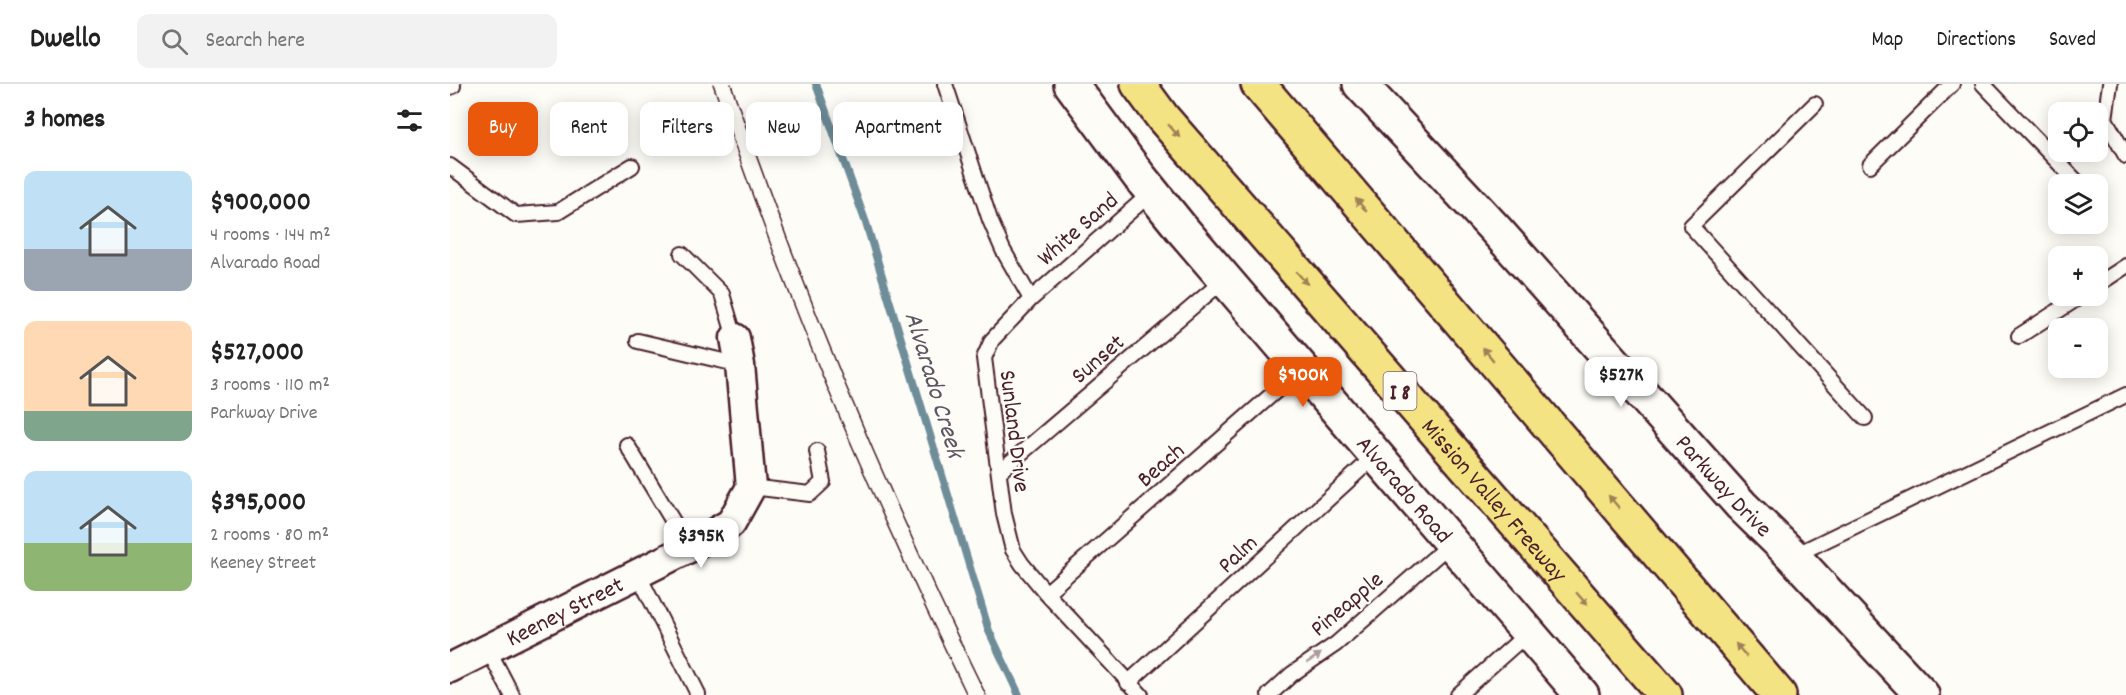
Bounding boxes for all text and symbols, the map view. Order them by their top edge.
search box [137,14,557,68]
text: Dwello [30,21,101,61]
icon: search [158,25,191,58]
text: Search here [206,26,305,57]
text: Map [1872,26,1903,56]
text: Directions [1936,26,2016,56]
text: Saved [2049,26,2096,56]
text: 3 homes [24,102,105,139]
chip: Buy [468,102,538,156]
chip: Rent [550,102,628,156]
chip: Filters [640,102,734,156]
chip: New [746,102,821,156]
chip: Apartment [833,102,963,156]
map controls [2048,102,2108,378]
button: locate [2048,102,2108,162]
icon: filters [393,104,426,137]
one-way arrow [1167,123,1180,138]
button: layers [2048,174,2108,234]
text: $900,000 [210,185,311,222]
street label: White Sand [1031,185,1127,275]
icon: home [72,195,144,267]
one-way arrow [1355,198,1368,213]
text: 4 rooms · 144 m² [210,222,331,250]
button: + [2048,246,2108,306]
text: Alvarado Road [210,250,320,278]
one-way arrow [1295,270,1308,285]
water label: Alvarado Creek [893,307,973,465]
button: − [2048,318,2108,378]
street label: Sunset [1065,327,1133,393]
text: $527,000 [210,335,304,372]
icon: home [72,345,144,417]
one-way arrow [1482,347,1495,362]
pin: $900K [1261,357,1345,408]
pin: $527K [1579,357,1663,408]
text: $900K [1278,362,1328,390]
text: $527K [1598,362,1644,390]
street label: Sunland Drive [989,368,1037,495]
text: 3 rooms · 110 m² [210,372,330,400]
road number: I 8 [1384,372,1416,410]
text: Parkway Drive [210,400,318,428]
street label: Mission Valley Freeway [1412,412,1575,592]
street label: Parkway Drive [1666,428,1778,546]
street label: Alvarado Road [1347,429,1459,552]
street label: Beach [1130,436,1193,497]
text: $395,000 [210,485,306,522]
icon: home [72,495,144,567]
one-way arrow [1608,495,1621,510]
pin: $395K [659,518,743,569]
text: 2 rooms · 80 m² [210,522,329,550]
text: $395K [678,523,724,551]
street label: Palm [1211,528,1267,583]
text: Keeney Street [210,550,316,578]
street label: Pineapple [1304,564,1392,646]
street label: Keeney Street [501,569,630,657]
one-way arrow [1575,591,1588,607]
one-way arrow [1734,643,1748,658]
one-way arrow [1306,652,1322,664]

